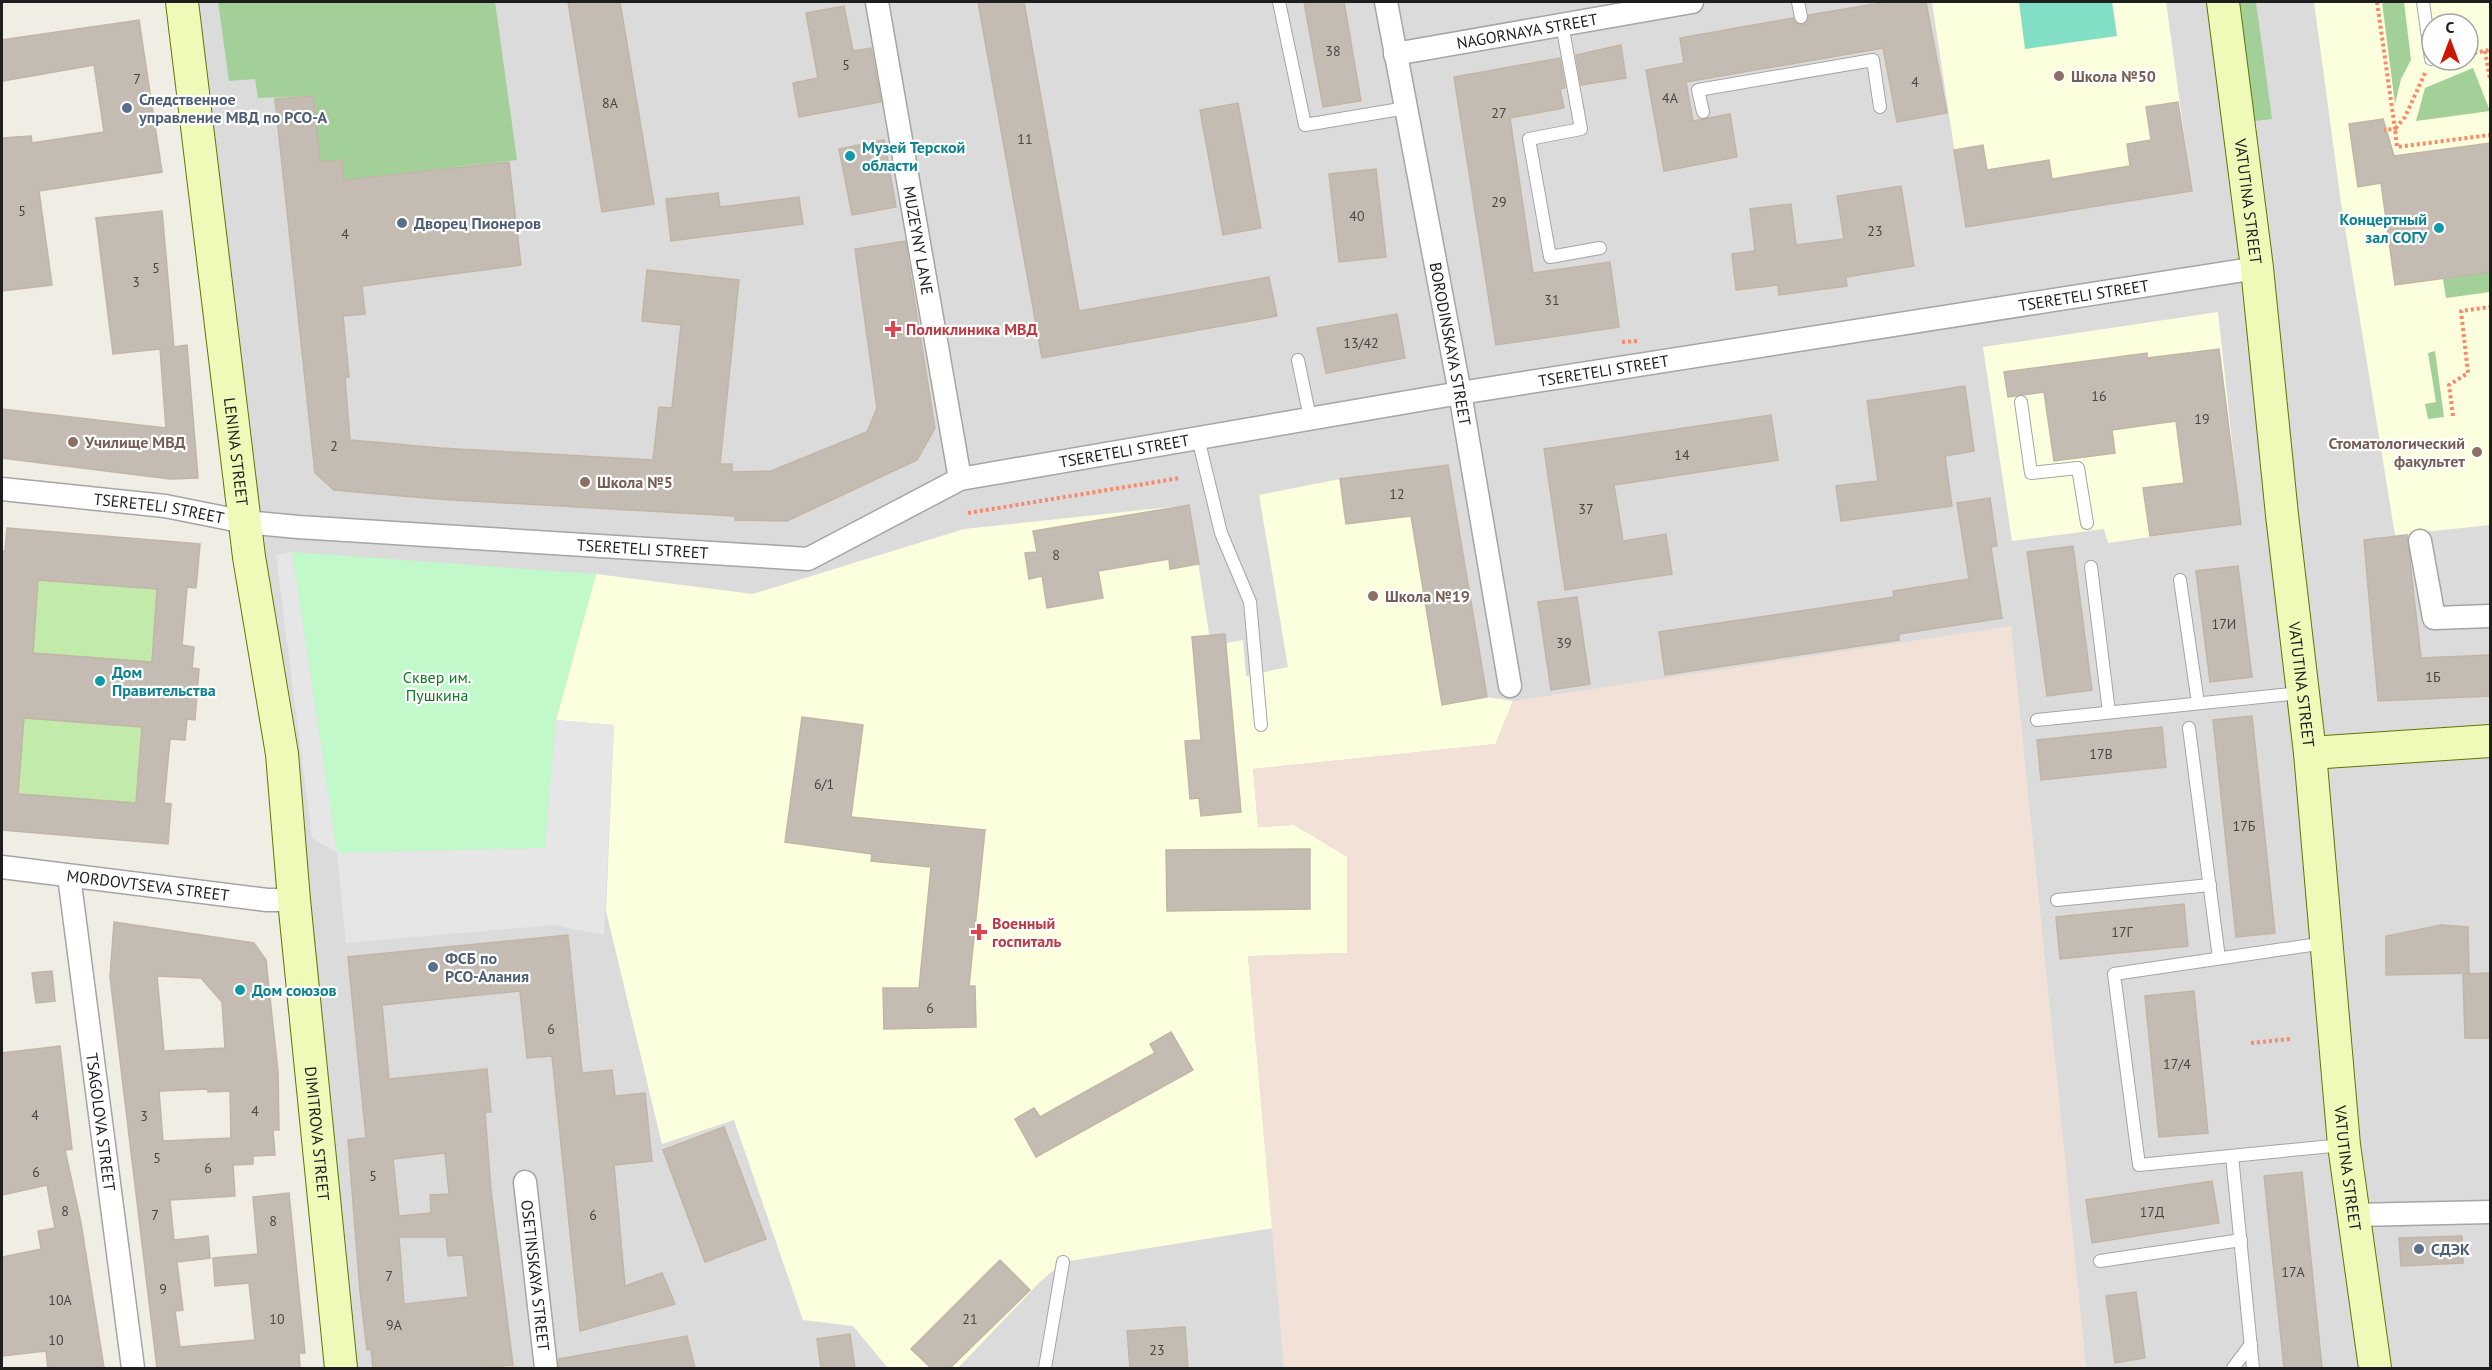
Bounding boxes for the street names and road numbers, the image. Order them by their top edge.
street label: NAGORNAYA STREET [1455,9,1599,53]
street label: VATUTINA STREET [2230,136,2266,265]
street label: MUZEYNY LANE [899,184,938,296]
street label: BORODINSKAYA STREET [1425,261,1475,427]
street label: TSERETELI STREET [2017,275,2150,315]
street label: TSERETELI STREET [1537,350,1670,391]
street label: LENINA STREET [220,396,253,507]
street label: TSERETELI STREET [1058,430,1191,472]
street label: TSERETELI STREET [93,489,226,528]
street label: TSERETELI STREET [576,535,709,563]
street label: VATUTINA STREET [2285,620,2319,748]
street label: MORDOVTSEVA STREET [65,865,230,905]
street label: TSAGOLOVA STREET [82,1052,120,1192]
street label: DIMITROVA STREET [301,1065,334,1202]
street label: VATUTINA STREET [2331,1104,2366,1232]
street label: OSETINSKAYA STREET [517,1199,554,1352]

